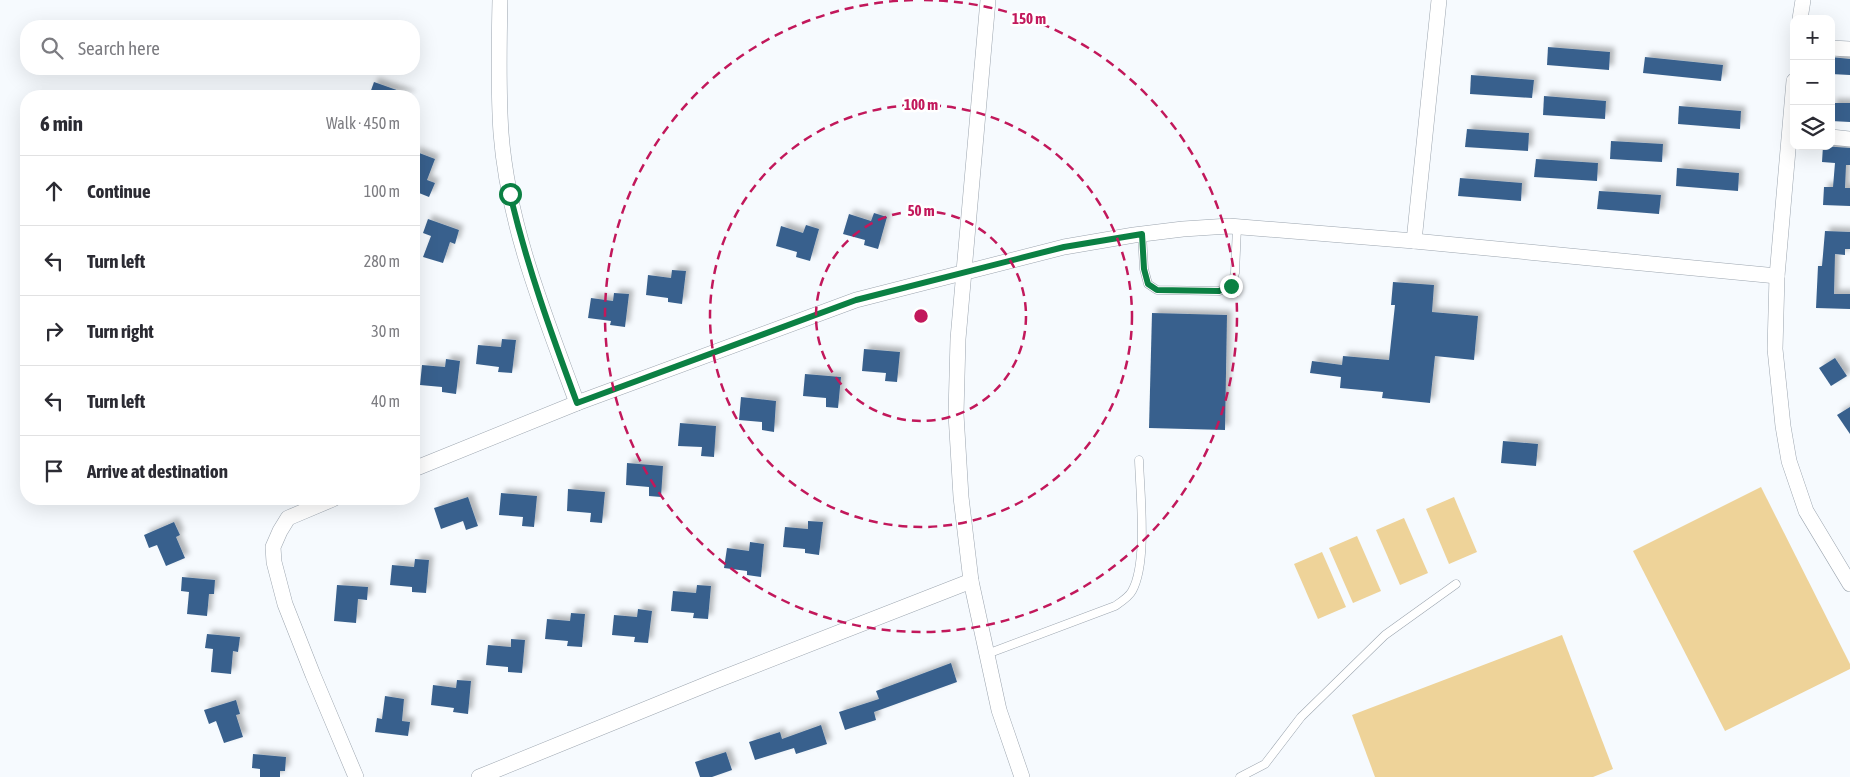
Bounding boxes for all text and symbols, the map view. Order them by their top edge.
text: 150 m [1012,10,1046,27]
map controls [1790,15,1835,150]
button: + [1790,15,1835,60]
search box [20,20,420,75]
icon: search [38,34,66,62]
text: Search here [78,37,160,59]
button: − [1790,60,1835,105]
text: 100 m [904,96,938,113]
button: layers [1790,105,1835,150]
text: 6 min [40,111,83,135]
text: Walk · 450 m [326,114,400,132]
icon: ahead [40,177,68,205]
text: Continue [87,180,151,202]
text: 100 m [364,182,400,200]
route start [499,183,522,206]
text: 50 m [908,202,935,219]
icon: left [40,247,68,275]
text: Turn left [87,250,145,272]
text: 280 m [364,252,400,270]
route end [1220,275,1243,298]
centre of rings [912,307,930,325]
icon: right [40,317,68,345]
text: Turn right [87,320,154,342]
text: 30 m [371,322,400,340]
icon: left [40,387,68,415]
text: Turn left [87,390,145,412]
text: 40 m [371,392,400,410]
icon: arrive [40,457,68,485]
text: Arrive at destination [87,460,228,482]

